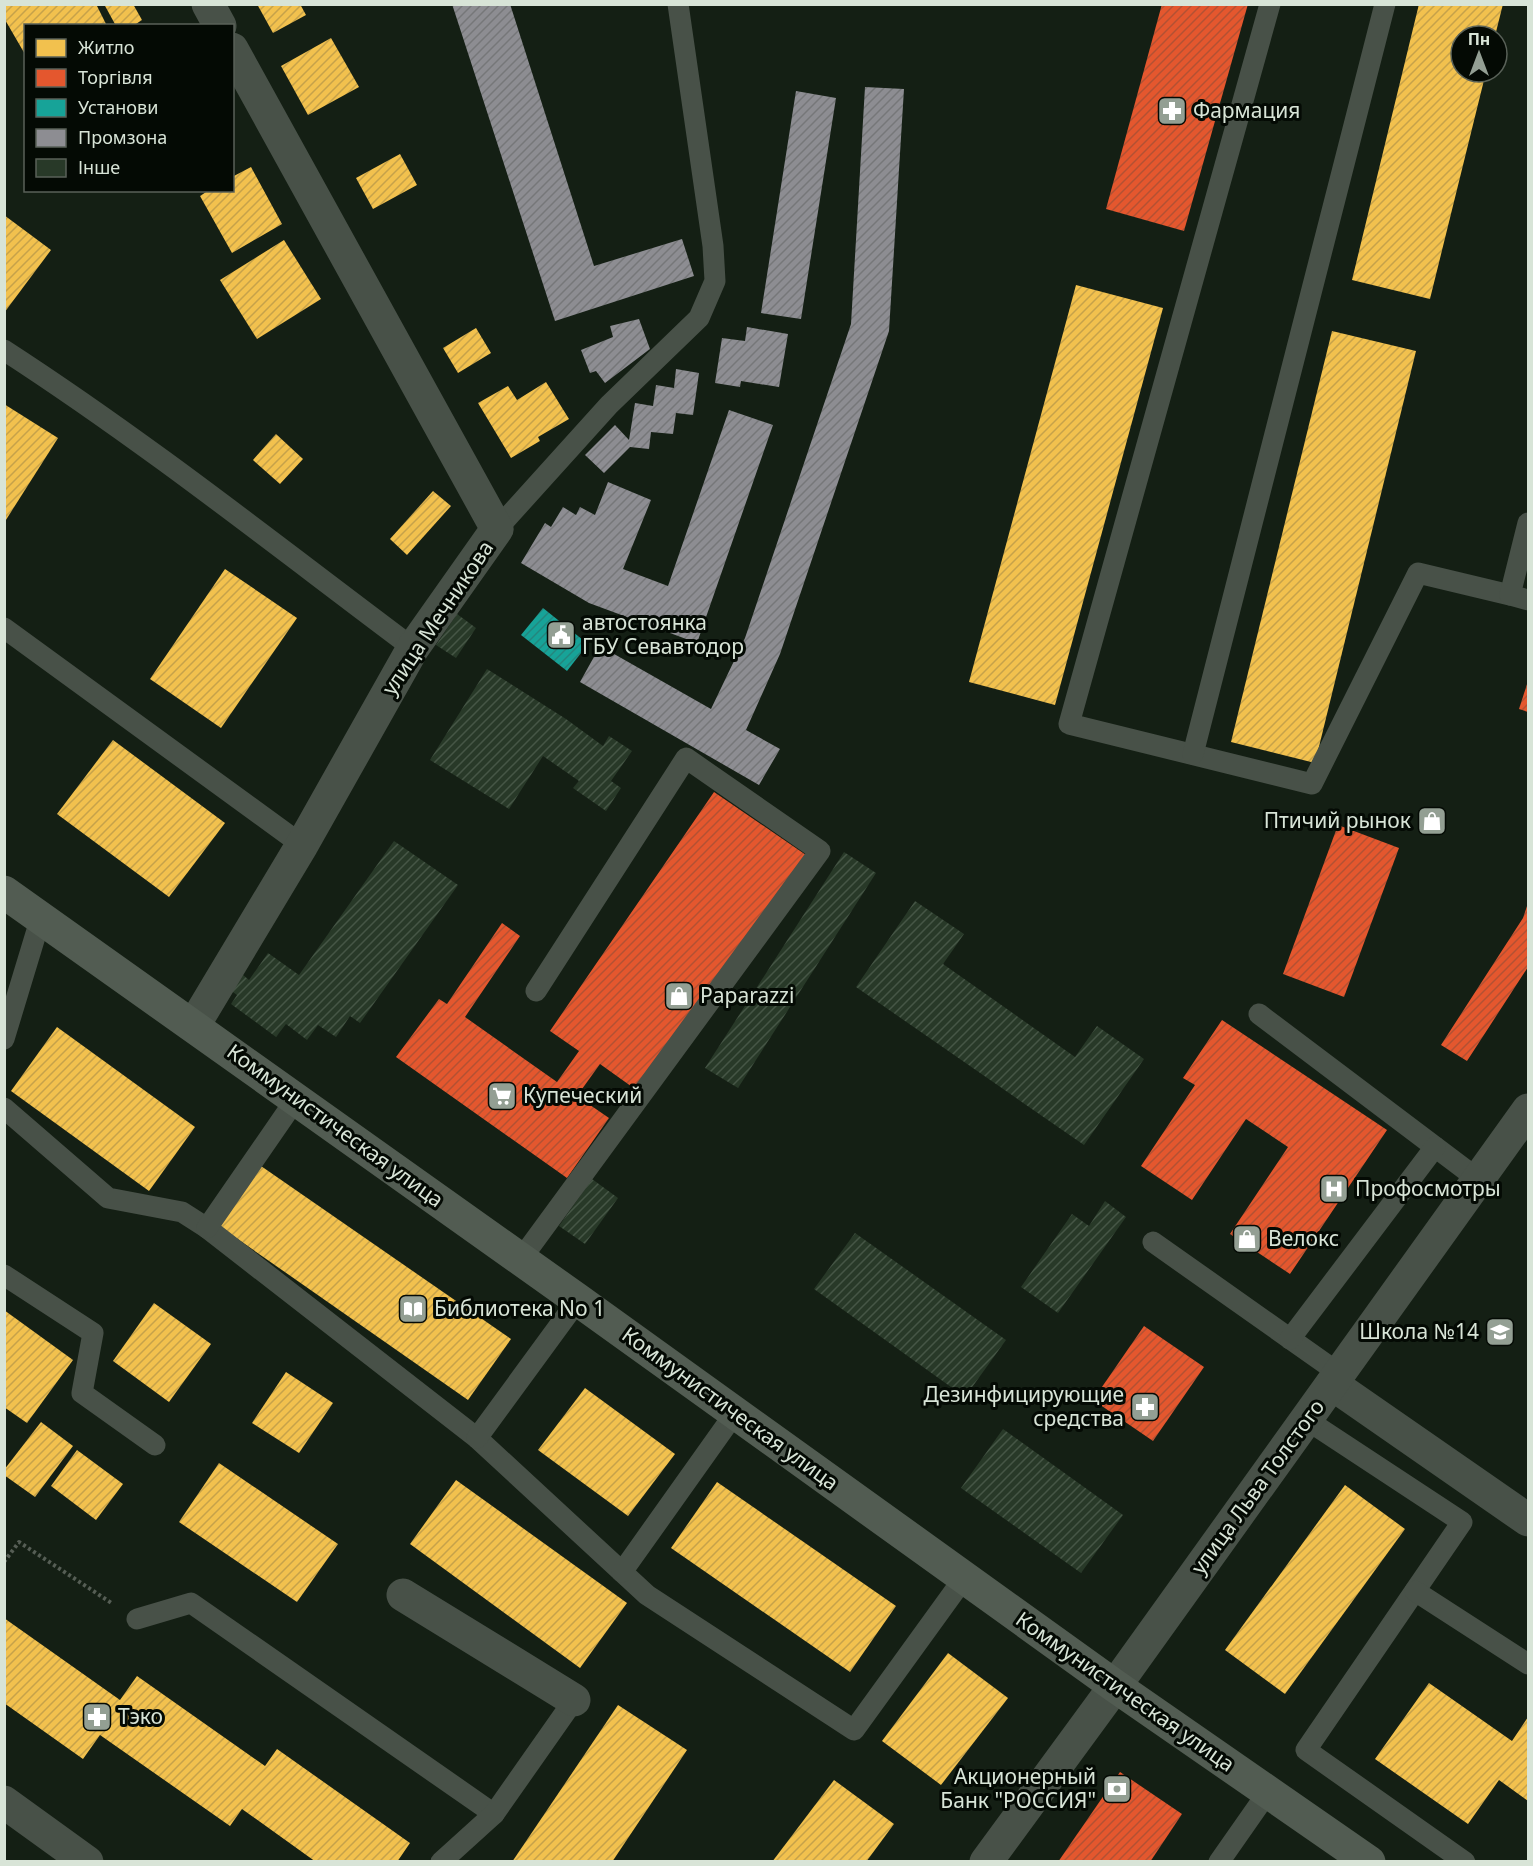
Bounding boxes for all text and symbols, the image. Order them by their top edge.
legend [24,24,234,192]
north arrow [1449,24,1509,84]
text: Пн [1468,28,1490,50]
text: Житло [78,35,135,59]
text: Торгівля [78,65,153,89]
text: Установи [78,95,158,119]
pharmacy icon: Фармация [1156,95,1188,127]
place label: Фармация [1193,96,1300,124]
text: Промзона [78,125,167,149]
text: Інше [78,155,120,179]
street label: улица Мечникова [375,535,499,700]
place label: автостоянка ГБУ Севавтодор [582,608,744,660]
public building icon: автостоянка ГБУ Севавтодор [545,619,577,651]
shop icon: Птичий рынок [1416,805,1448,837]
place label: Птичий рынок [1264,806,1411,834]
shop icon: Paparazzi [663,980,695,1012]
place label: Paparazzi [700,981,794,1009]
street label: Коммунистическая улица [222,1037,449,1213]
supermarket icon: Купеческий [486,1080,518,1112]
place label: Купеческий [523,1081,642,1109]
hospital icon: Профосмотры [1318,1173,1350,1205]
place label: Профосмотры [1355,1174,1501,1202]
shop icon: Велокс [1231,1223,1263,1255]
place label: Велокс [1268,1224,1339,1252]
library icon: Библиотека No 1 [397,1293,429,1325]
place label: Библиотека No 1 [434,1294,605,1322]
school or university icon: Школа №14 [1484,1316,1516,1348]
place label: Школа №14 [1359,1317,1479,1345]
street label: Коммунистическая улица [617,1320,844,1496]
place label: Дезинфицирующие средства [923,1380,1124,1432]
pharmacy icon: Дезинфицирующие средства [1129,1391,1161,1423]
street label: улица Льва Толстого [1184,1393,1330,1579]
street label: Коммунистическая улица [1011,1605,1241,1778]
pharmacy icon: Тэко [81,1701,113,1733]
place label: Тэко [118,1702,163,1730]
place label: Акционерный Банк "РОССИЯ" [940,1762,1096,1814]
bank icon: Акционерный Банк "РОССИЯ" [1101,1773,1133,1805]

